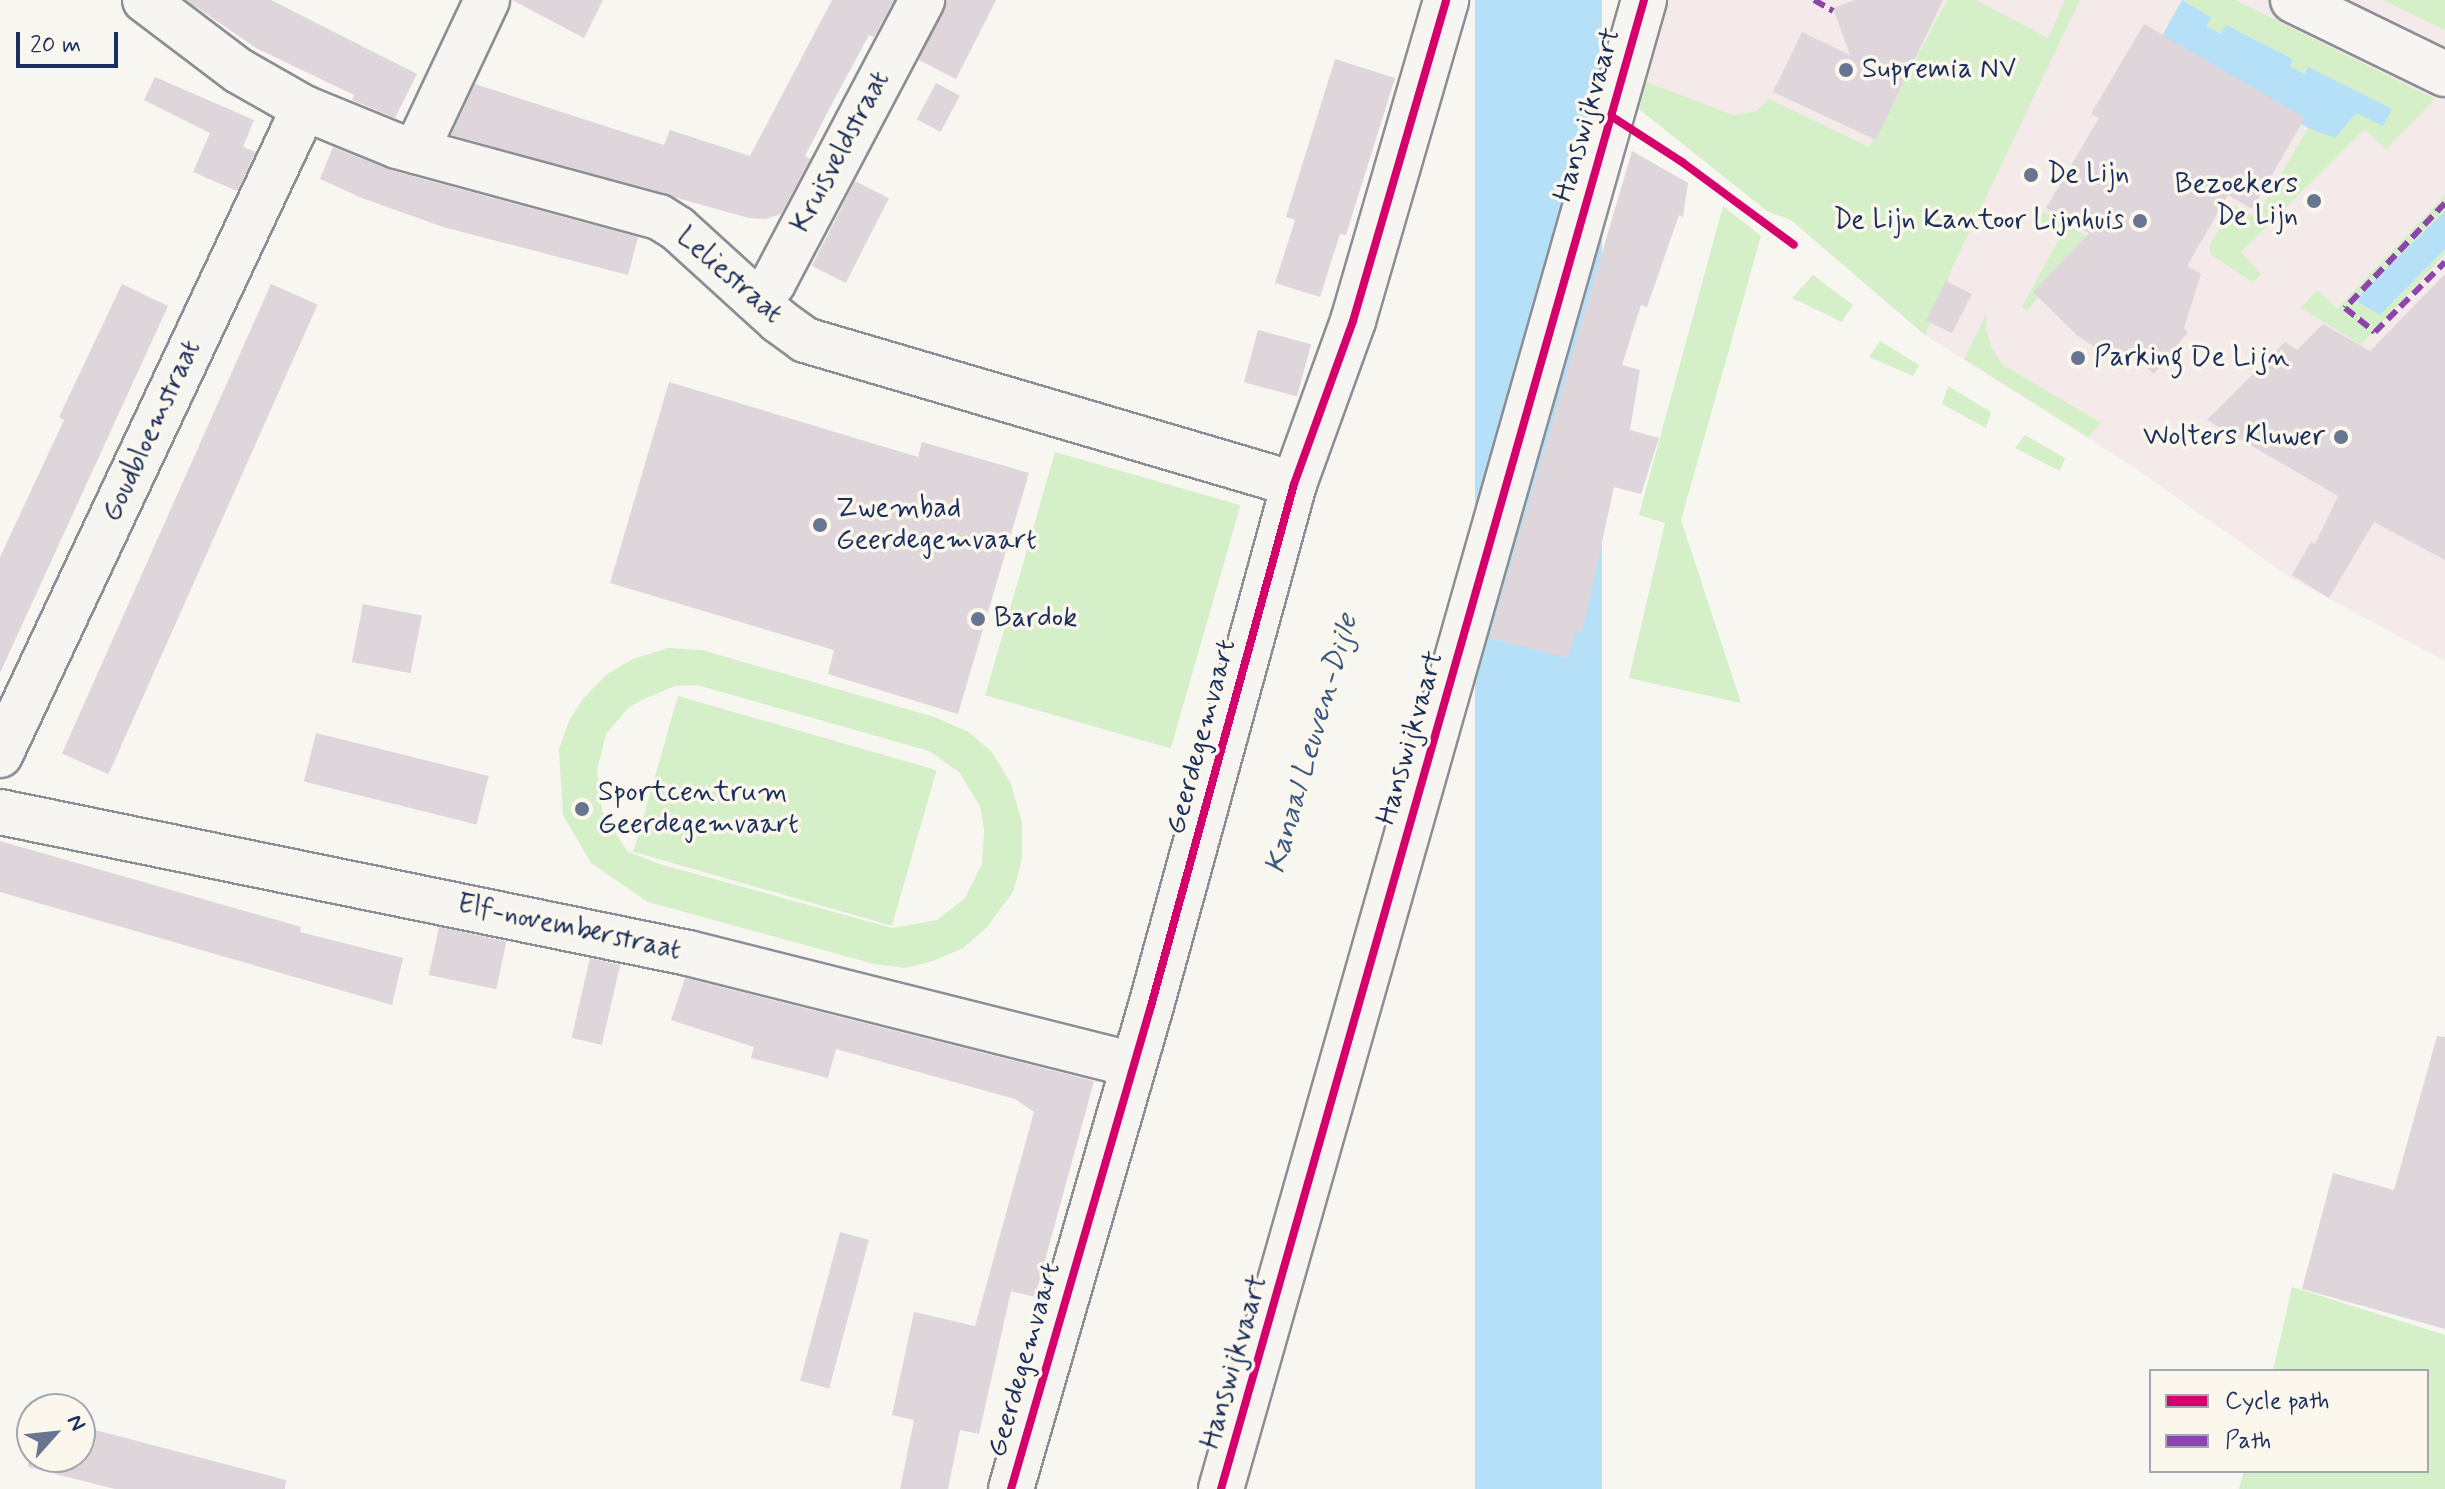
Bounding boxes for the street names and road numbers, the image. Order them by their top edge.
street label: Hanswijkvaart [1547,24,1629,206]
street label: Kruisveldstraat [784,66,898,238]
street label: Leliestraat [669,221,789,331]
street label: Goudbloemstraat [95,335,209,527]
street label: Geerdegemvaart [1160,636,1244,838]
street label: Hanswijkvaart [1370,647,1452,829]
street label: Elf-novemberstraat [454,888,684,968]
street label: Geerdegemvaart [981,1259,1069,1461]
street label: Hanswijkvaart [1194,1271,1276,1453]

